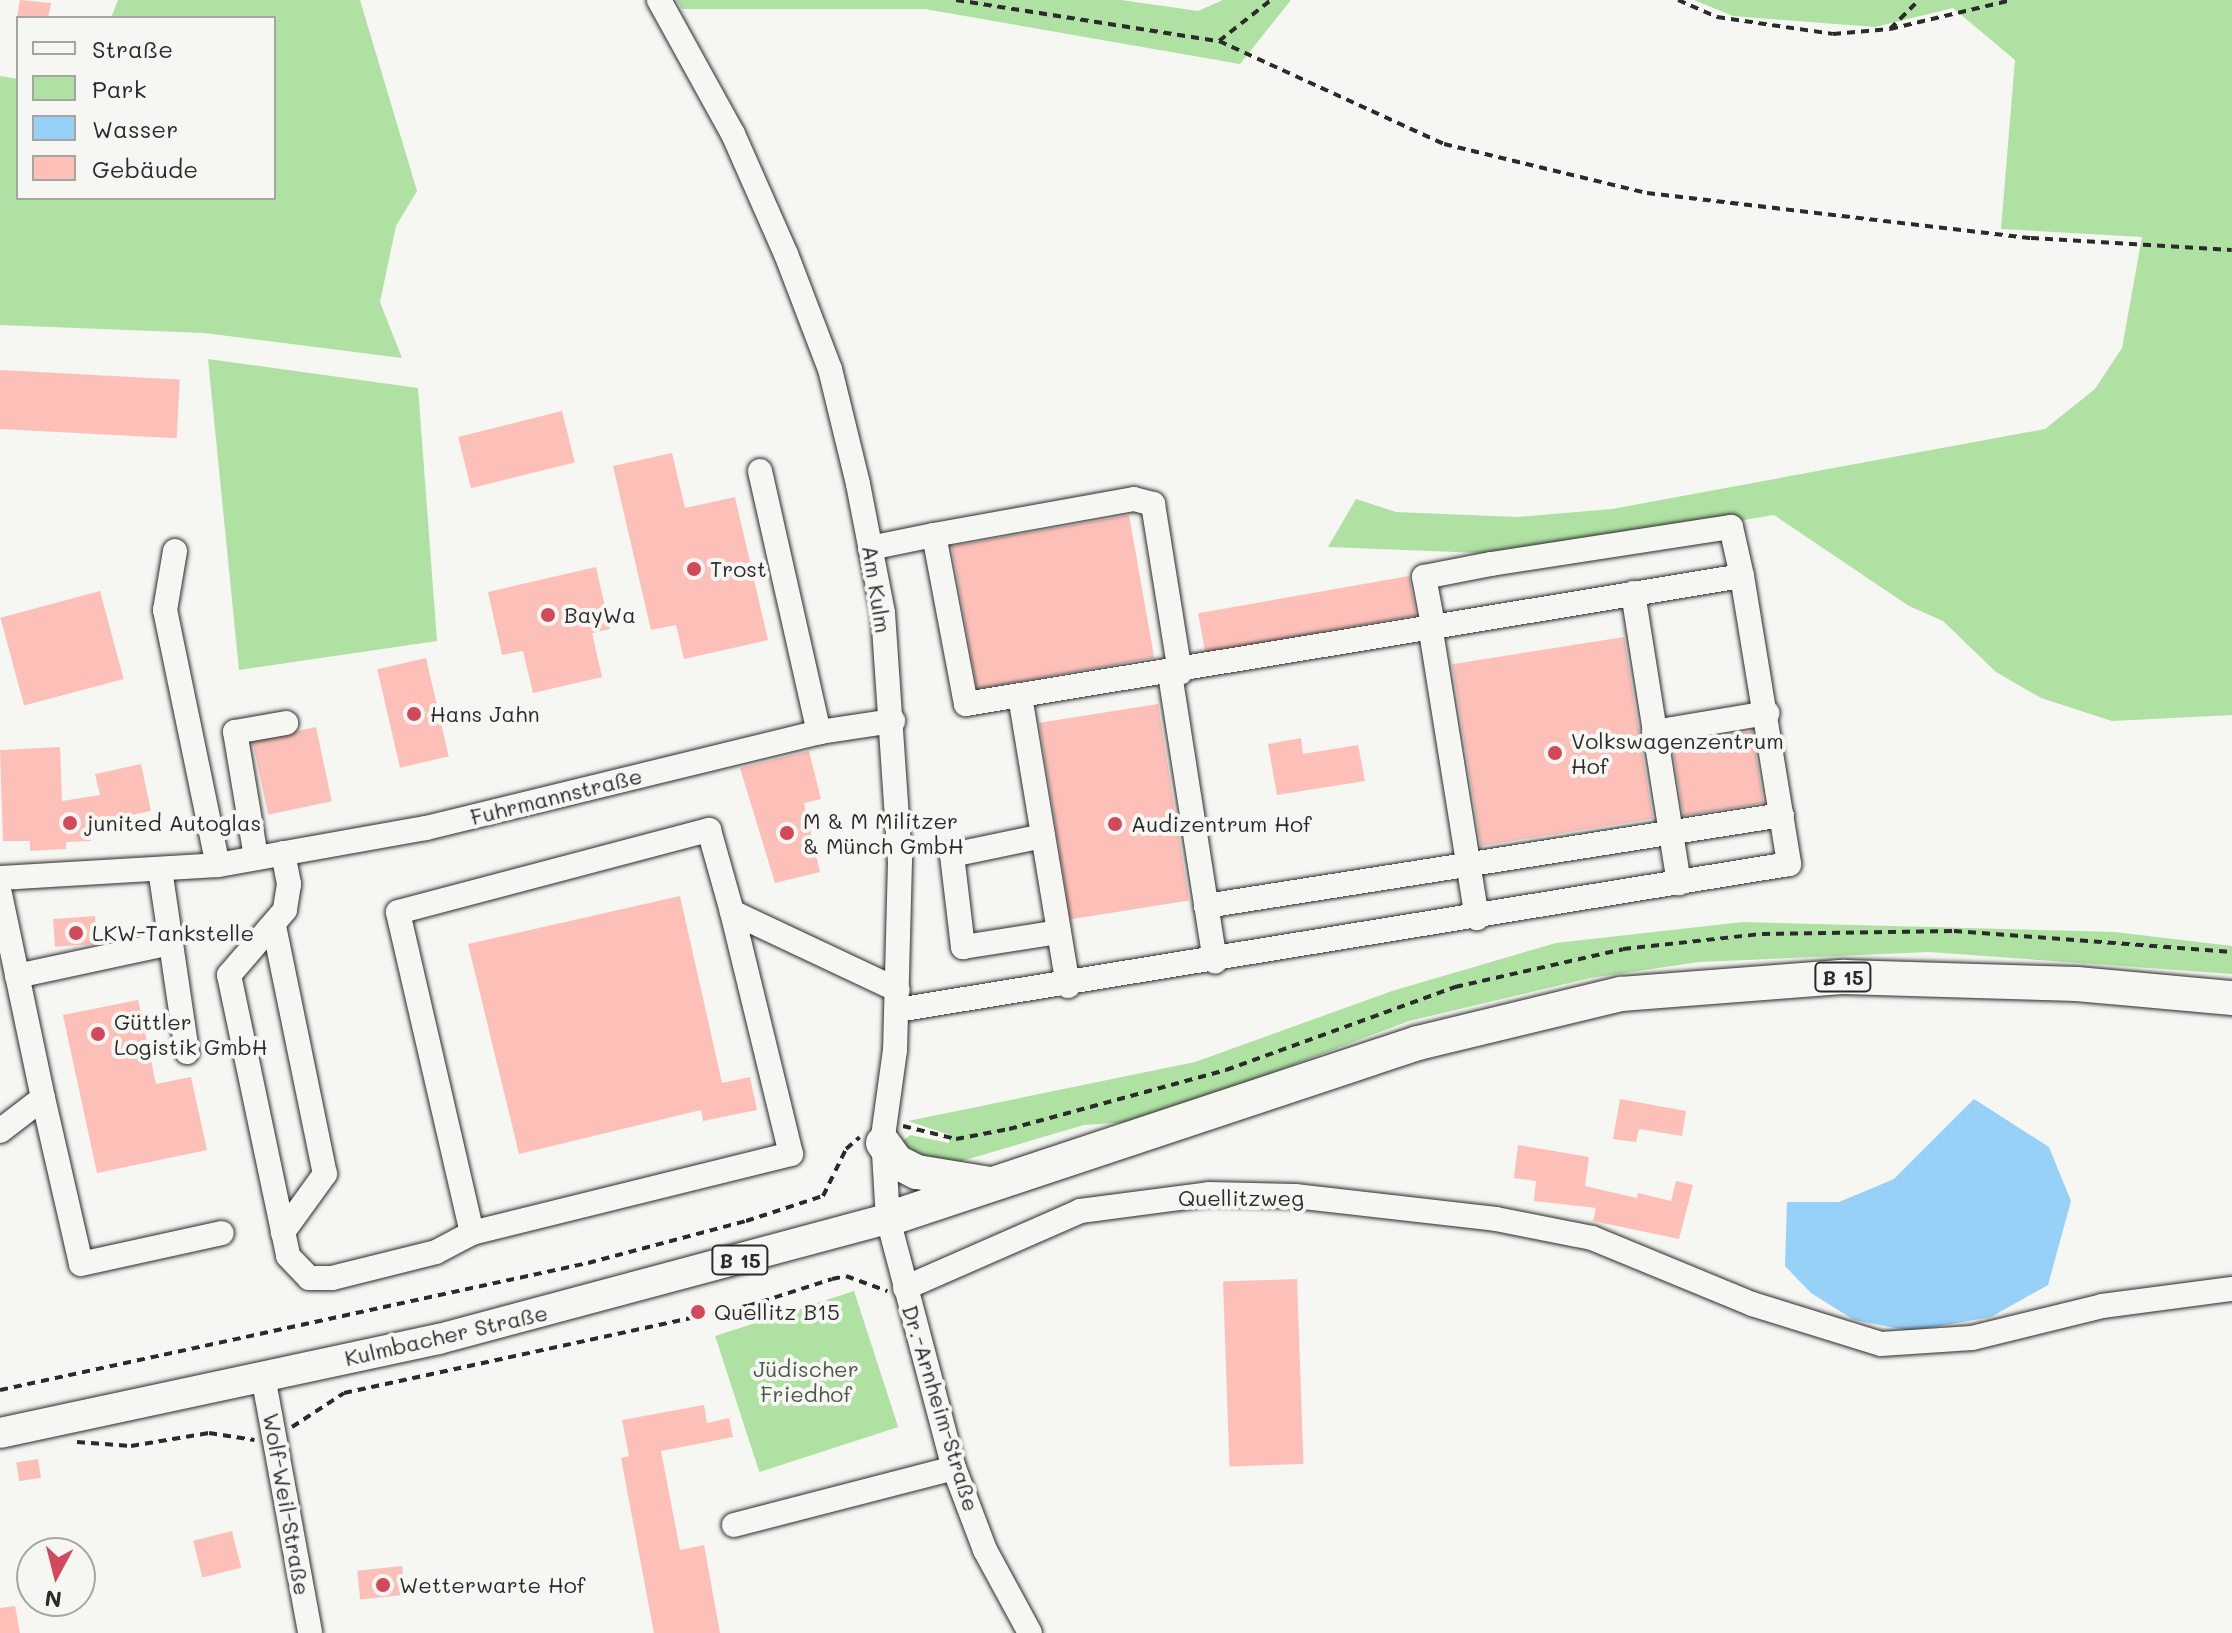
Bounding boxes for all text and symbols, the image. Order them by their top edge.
legend [16,16,276,200]
text: Straße [92,33,173,64]
text: Park [92,73,146,104]
text: Wasser [92,113,178,144]
text: Gebäude [92,153,198,184]
street label: Am Kulm [857,543,897,635]
place label: Trost [710,556,767,582]
marker: Trost [685,560,703,578]
place label: BayWa [564,602,636,628]
marker: BayWa [539,606,557,624]
place label: Hans Jahn [430,701,540,727]
marker: Hans Jahn [405,705,423,723]
place label: Volkswagenzentrum Hof [1571,727,1784,778]
marker: Volkswagenzentrum Hof [1546,744,1564,762]
street label: Fuhrmannstraße [467,762,645,830]
place label: M & M Militzer & Münch GmbH [803,807,964,858]
place label: junited Autoglas [86,810,261,836]
place label: Audizentrum Hof [1131,811,1312,837]
marker: junited Autoglas [61,814,79,832]
marker: Audizentrum Hof [1106,815,1124,833]
marker: M & M Militzer & Münch GmbH [778,824,796,842]
place label: LKW-Tankstelle [92,920,254,946]
marker: LKW-Tankstelle [67,924,85,942]
road number: B 15 [1813,961,1873,993]
place label: Güttler Logistik GmbH [114,1008,267,1060]
marker: Güttler Logistik GmbH [89,1025,107,1043]
street label: Quellitzweg [1178,1185,1304,1211]
road number: B 15 [710,1244,770,1276]
street label: Kulmbacher Straße [342,1299,550,1371]
place label: Quellitz B15 [714,1299,840,1325]
street label: Dr.-Arnheim-Straße [897,1302,985,1514]
marker: Quellitz B15 [689,1303,707,1321]
park label: Jüdischer Friedhof [753,1355,859,1406]
street label: Wolf-Weil-Straße [258,1411,316,1597]
north arrow [16,1537,96,1617]
place label: Wetterwarte Hof [399,1572,585,1598]
marker: Wetterwarte Hof [374,1576,392,1594]
text: N [43,1584,63,1615]

